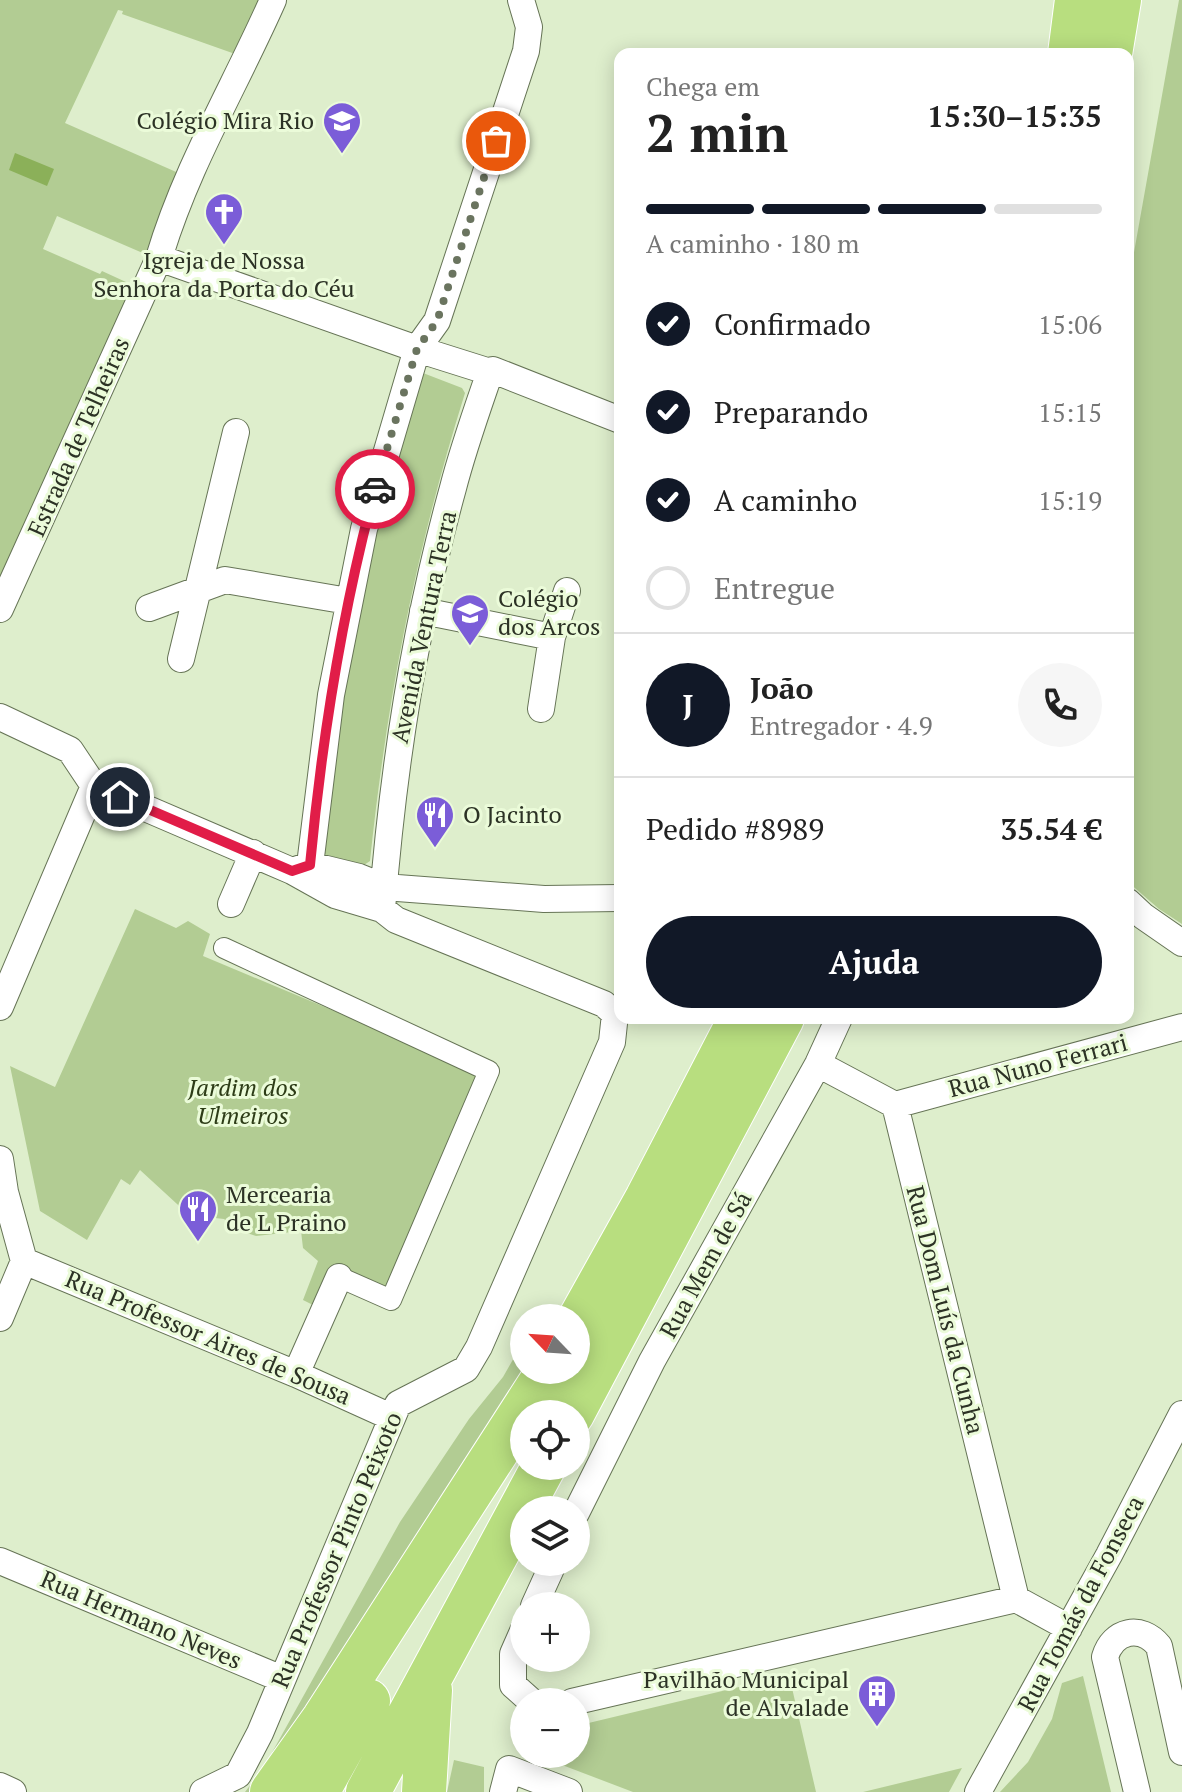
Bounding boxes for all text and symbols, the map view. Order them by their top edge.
text: Chega em [646,69,760,103]
text: 15:30–15:35 [927,96,1102,136]
text: 2 min [646,98,788,167]
school or university icon: Colégio Mira Rio [321,100,363,155]
place label: Colégio Mira Rio [137,104,314,136]
pin [462,107,530,175]
icon: bag [474,119,518,163]
church icon: Igreja de Nossa Senhora da Porta do Céu [203,191,245,246]
text: A caminho · 180 m [646,226,859,260]
place label: Igreja de Nossa Senhora da Porta do Céu [93,244,355,304]
icon: check [646,302,690,346]
text: Confirmado [714,304,871,344]
text: 15:06 [1038,307,1102,341]
street label: Estrada de Telheiras [20,332,136,541]
icon: check [646,390,690,434]
text: Preparando [714,392,868,432]
text: 15:15 [1038,395,1102,429]
courier [335,449,415,529]
icon: car [353,467,397,511]
icon: check [646,478,690,522]
text: A caminho [714,480,857,520]
text: 15:19 [1038,483,1102,517]
street label: Avenida Ventura Terra [383,508,463,746]
text: Entregue [714,568,835,608]
place label: Colégio dos Arcos [498,582,600,642]
school or university icon: Colégio dos Arcos [449,592,491,647]
button: phone [1018,663,1102,747]
text: João [750,668,813,708]
text: J [683,685,693,725]
text: Entregador · 4.9 [750,708,933,742]
pin [86,763,154,831]
icon: home [98,775,142,819]
restaurant icon: O Jacinto [414,794,456,849]
place label: O Jacinto [463,798,562,830]
text: Pedido #8989 [646,809,824,849]
text: 35.54 € [1000,809,1102,849]
button: Ajuda [646,916,1102,1008]
street label: Rua Nuno Ferrari [945,1026,1131,1104]
park label: Jardim dos Ulmeiros [187,1071,298,1131]
place label: Mercearia de L Praino [226,1178,347,1238]
street label: Rua Dom Luís da Cunha [900,1182,992,1437]
street label: Rua Mem de Sá [652,1186,759,1343]
restaurant icon: Mercearia de L Praino [177,1188,219,1243]
street label: Rua Professor Aires de Sousa [61,1262,356,1412]
north arrow [510,1304,590,1384]
map controls [510,1304,590,1768]
button: locate [510,1400,590,1480]
street label: Rua Professor Pinto Peixoto [263,1407,409,1692]
street label: Rua Tomás da Fonseca [1010,1490,1151,1717]
button: layers [510,1496,590,1576]
street label: Rua Hermano Neves [36,1562,247,1676]
button: + [510,1592,590,1672]
place label: Pavilhão Municipal de Alvalade [643,1663,849,1723]
building icon: Pavilhão Municipal de Alvalade [856,1673,898,1728]
button: − [510,1688,590,1768]

